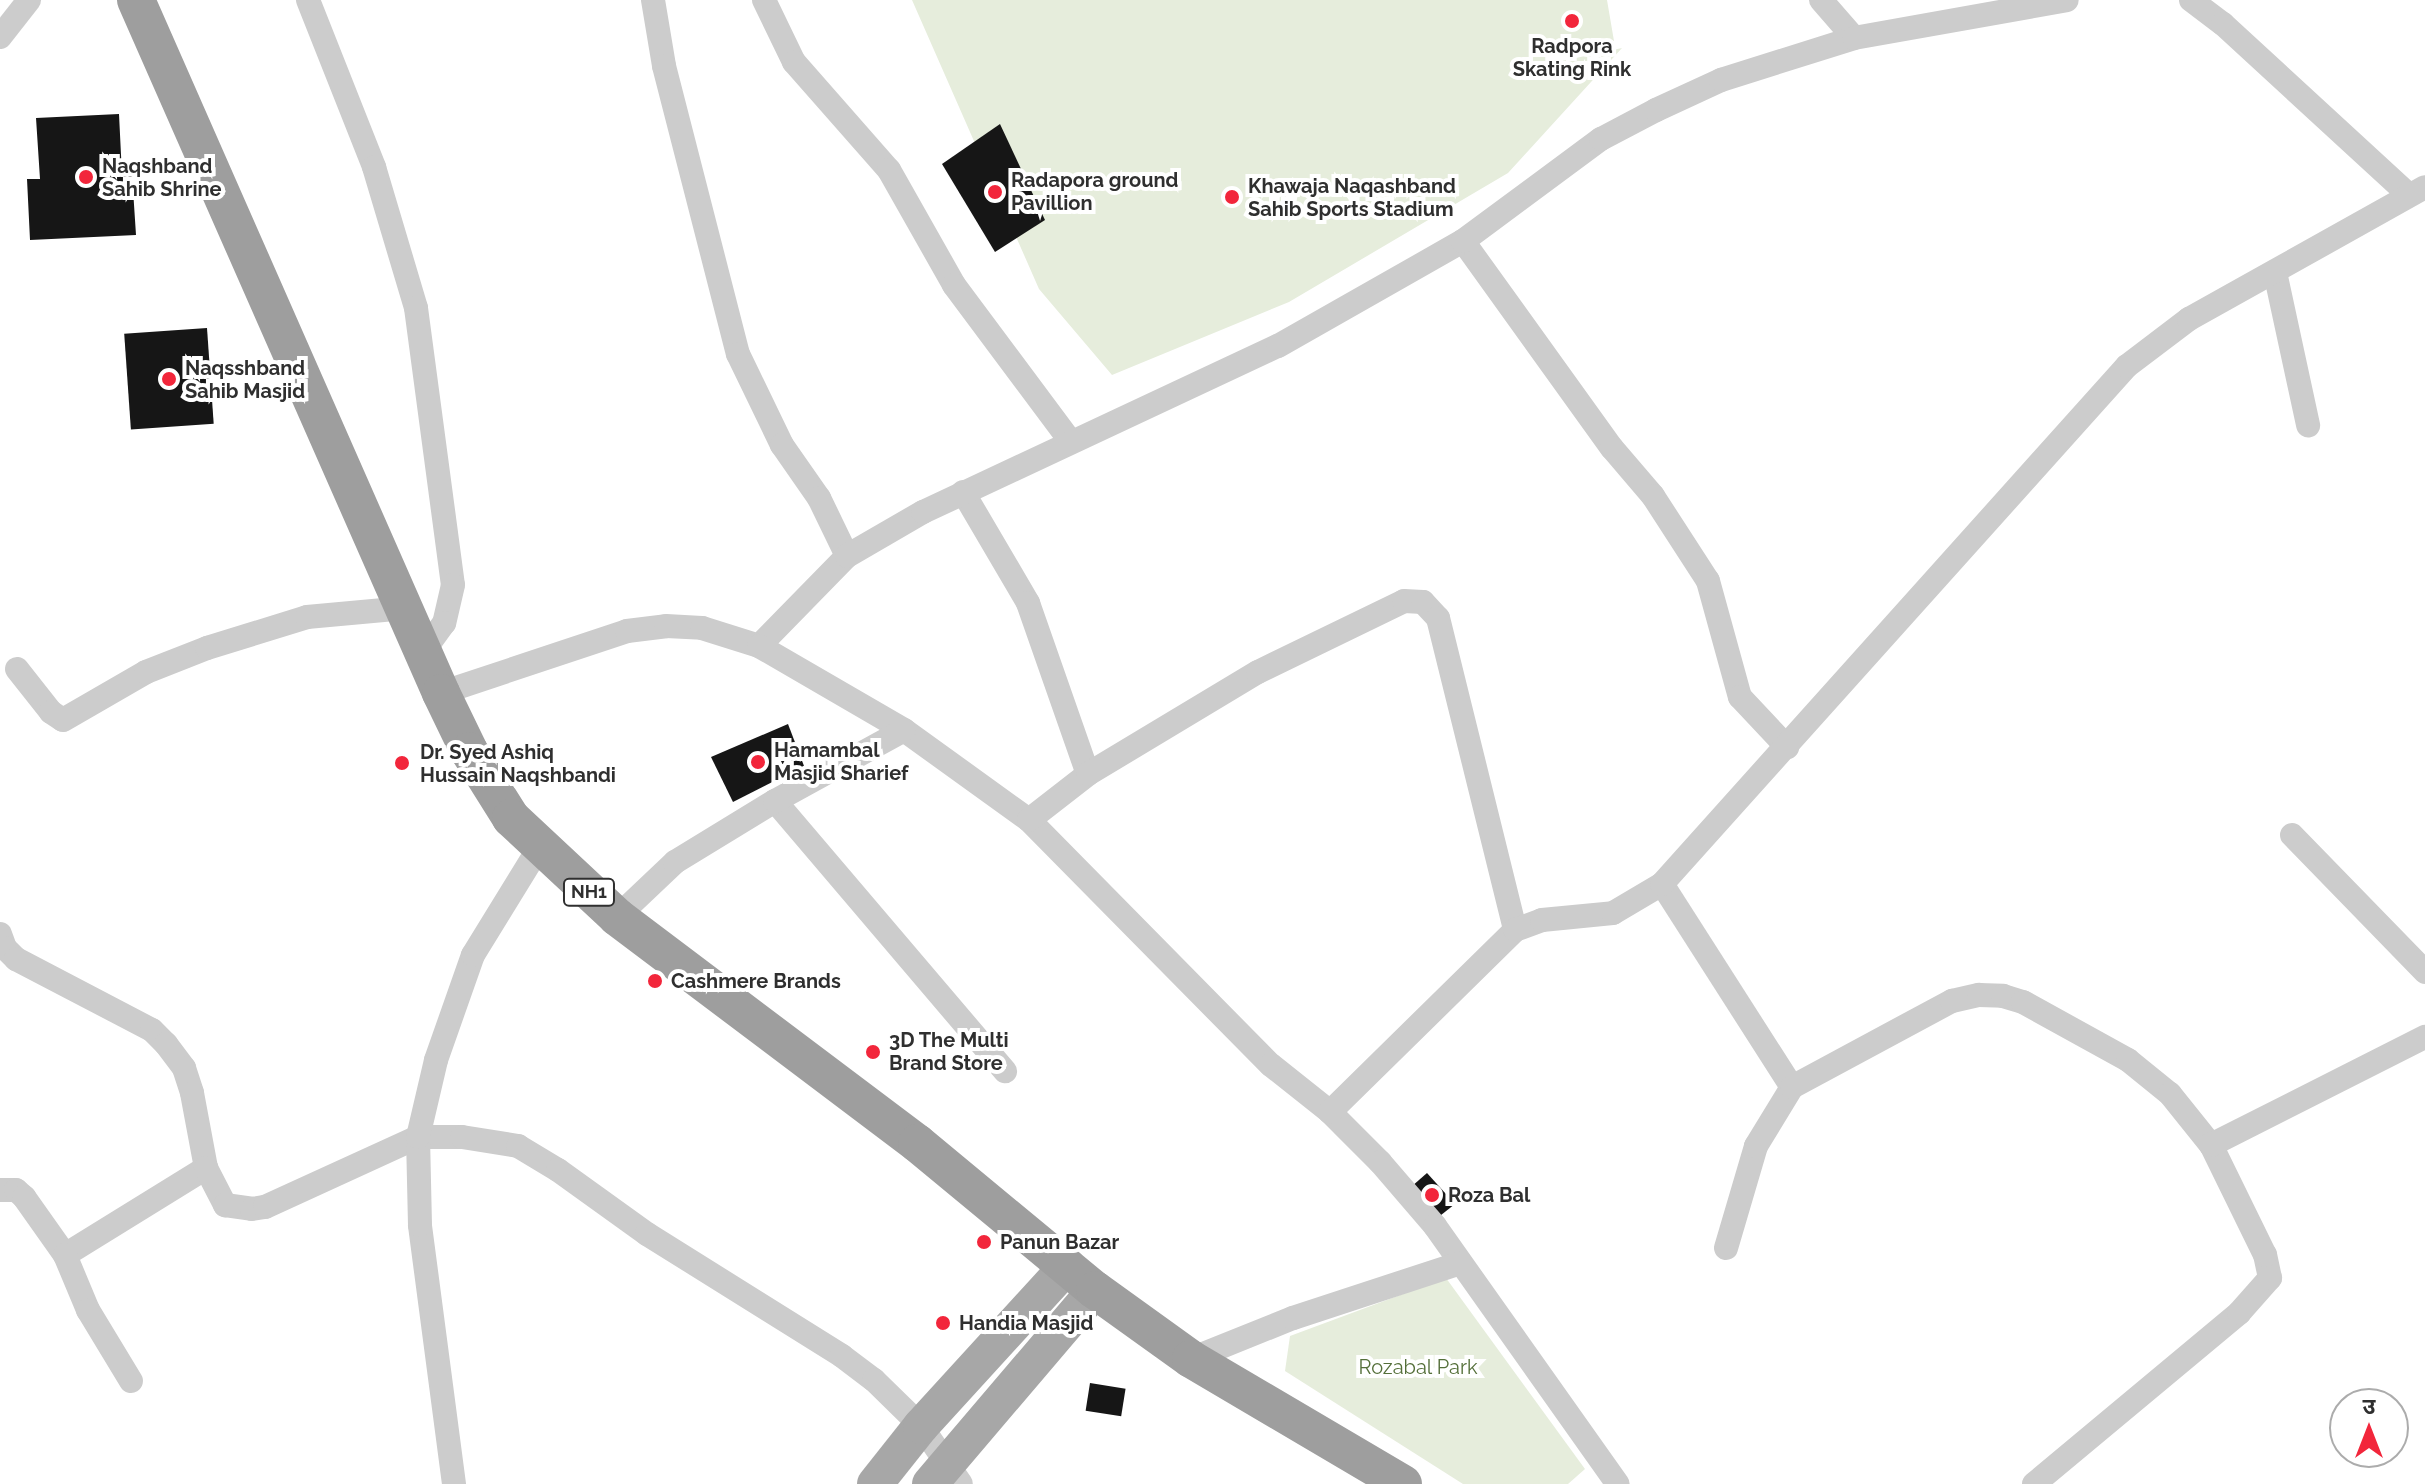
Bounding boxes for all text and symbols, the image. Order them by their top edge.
marker: Radpora Skating Rink [1563,12,1581,30]
place label: Radpora Skating Rink [1513,34,1631,81]
place label: Naqshband Sahib Shrine [102,154,222,201]
marker: Naqshband Sahib Shrine [77,168,95,186]
place label: Radapora ground Pavillion [1011,168,1178,215]
place label: Khawaja Naqashband Sahib Sports Stadium [1248,174,1456,221]
marker: Radapora ground Pavillion [986,183,1004,201]
marker: Khawaja Naqashband Sahib Sports Stadium [1223,188,1241,206]
place label: Naqsshband Sahib Masjid [185,356,305,403]
marker: Naqsshband Sahib Masjid [160,370,178,388]
place label: Hamambal Masjid Sharief [774,738,908,785]
place label: Dr. Syed Ashiq Hussain Naqshbandi [420,740,616,787]
marker: Dr. Syed Ashiq Hussain Naqshbandi [391,752,413,774]
marker: Hamambal Masjid Sharief [749,753,767,771]
road number: NH1 [561,878,617,906]
place label: Cashmere Brands [671,969,841,993]
marker: Cashmere Brands [646,972,664,990]
place label: 3D The Multi Brand Store [889,1028,1009,1075]
marker: 3D The Multi Brand Store [864,1043,882,1061]
place label: Roza Bal [1448,1183,1530,1207]
marker: Roza Bal [1423,1186,1441,1204]
place label: Panun Bazar [1000,1230,1119,1254]
marker: Panun Bazar [975,1233,993,1251]
place label: Handia Masjid [959,1311,1093,1335]
marker: Handia Masjid [934,1314,952,1332]
park label: Rozabal Park [1358,1355,1478,1379]
north arrow [2329,1388,2409,1468]
text: उ [2363,1393,2375,1419]

